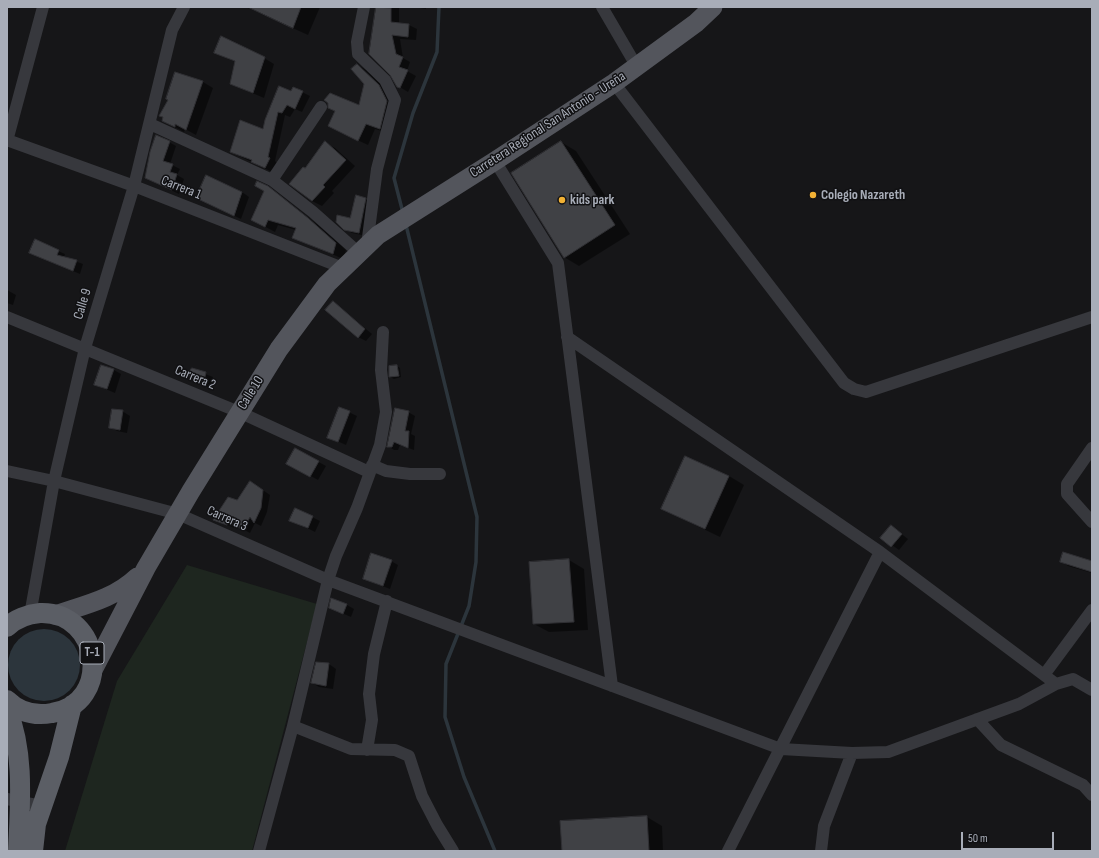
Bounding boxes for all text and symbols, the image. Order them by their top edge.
street label: Carretera Regional San Antonio - Ureña [467,68,629,182]
street label: Carrera 1 [159,172,203,204]
place label: Colegio Nazareth [821,187,905,203]
marker: Colegio Nazareth [808,190,818,200]
place label: kids park [570,192,614,208]
marker: kids park [557,195,567,205]
street label: Calle 9 [70,287,96,321]
street label: Carrera 2 [172,362,218,394]
street label: Calle 10 [234,373,268,413]
street label: Carrera 3 [204,503,250,535]
road number: T-1 [80,642,104,664]
scale bar [963,824,1056,850]
text: 50 m [968,831,988,846]

